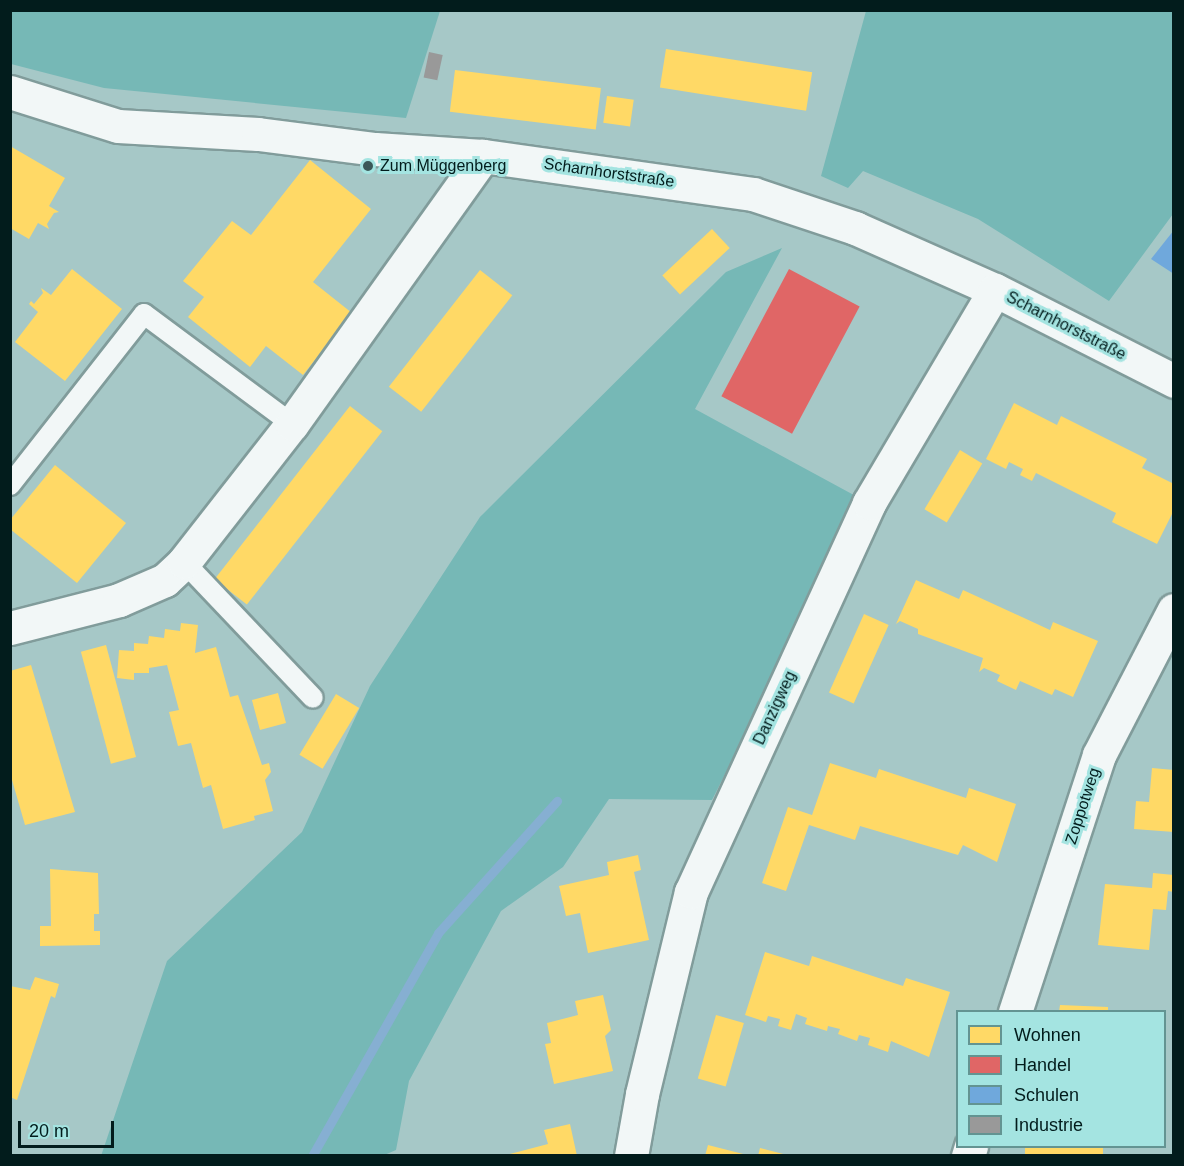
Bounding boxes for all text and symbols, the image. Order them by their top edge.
street label: Scharnhorststraße [542,154,676,192]
place label: Zum Müggenberg [380,156,506,176]
marker: Zum Müggenberg [361,159,375,173]
street label: Scharnhorststraße [1003,288,1129,364]
street label: Danzigweg [750,668,800,748]
street label: Zoppotweg [1062,765,1104,847]
legend [956,1010,1166,1148]
text: Wohnen [1014,1025,1081,1045]
text: Handel [1014,1055,1071,1075]
text: Schulen [1014,1085,1079,1105]
scale bar [21,1109,117,1147]
text: Industrie [1014,1115,1083,1135]
text: 20 m [29,1121,69,1141]

